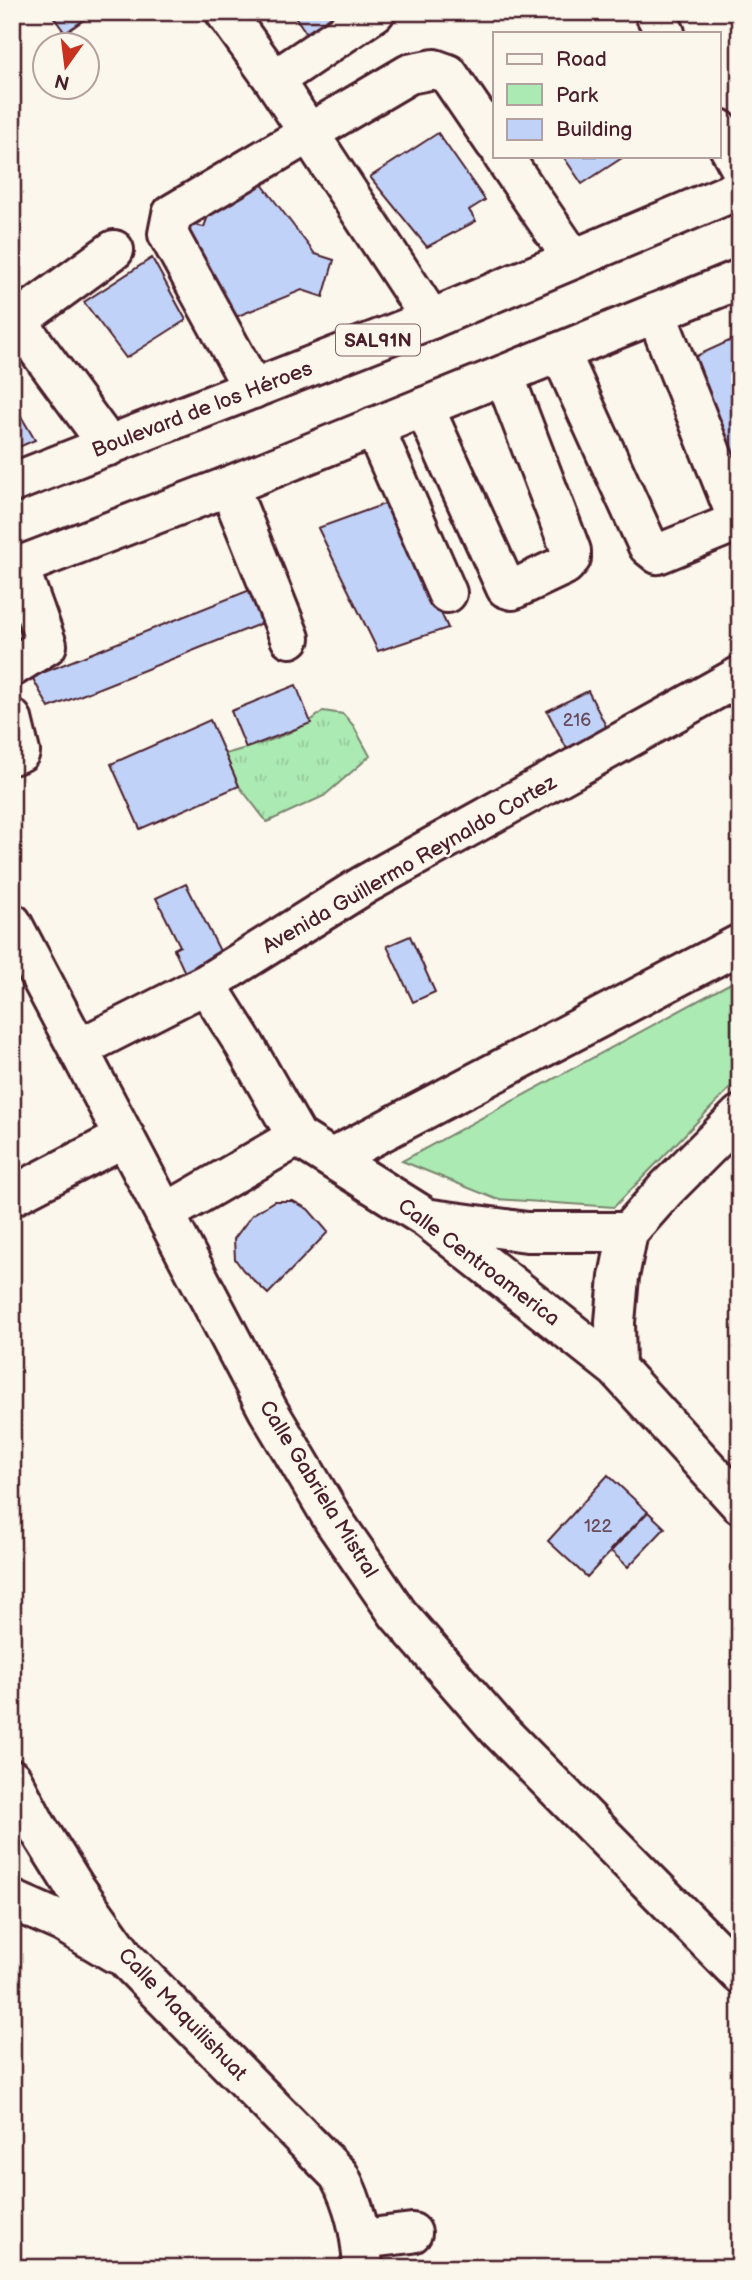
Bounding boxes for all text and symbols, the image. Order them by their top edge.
north arrow [32,32,102,102]
legend [493,32,720,158]
text: Road [556,47,607,72]
text: N [53,68,72,94]
text: Park [556,83,599,108]
text: Building [556,117,632,142]
road number: SAL91N [336,324,420,356]
street label: Boulevard de los Héroes [89,356,316,463]
house number: 216 [563,710,591,731]
street label: Avenida Guillermo Reynaldo Cortez [258,769,561,959]
street label: Calle Centroamerica [393,1193,565,1331]
street label: Calle Gabriela Mistral [254,1396,383,1583]
house number: 122 [584,1516,612,1537]
street label: Calle Maquilishuat [113,1943,253,2086]

